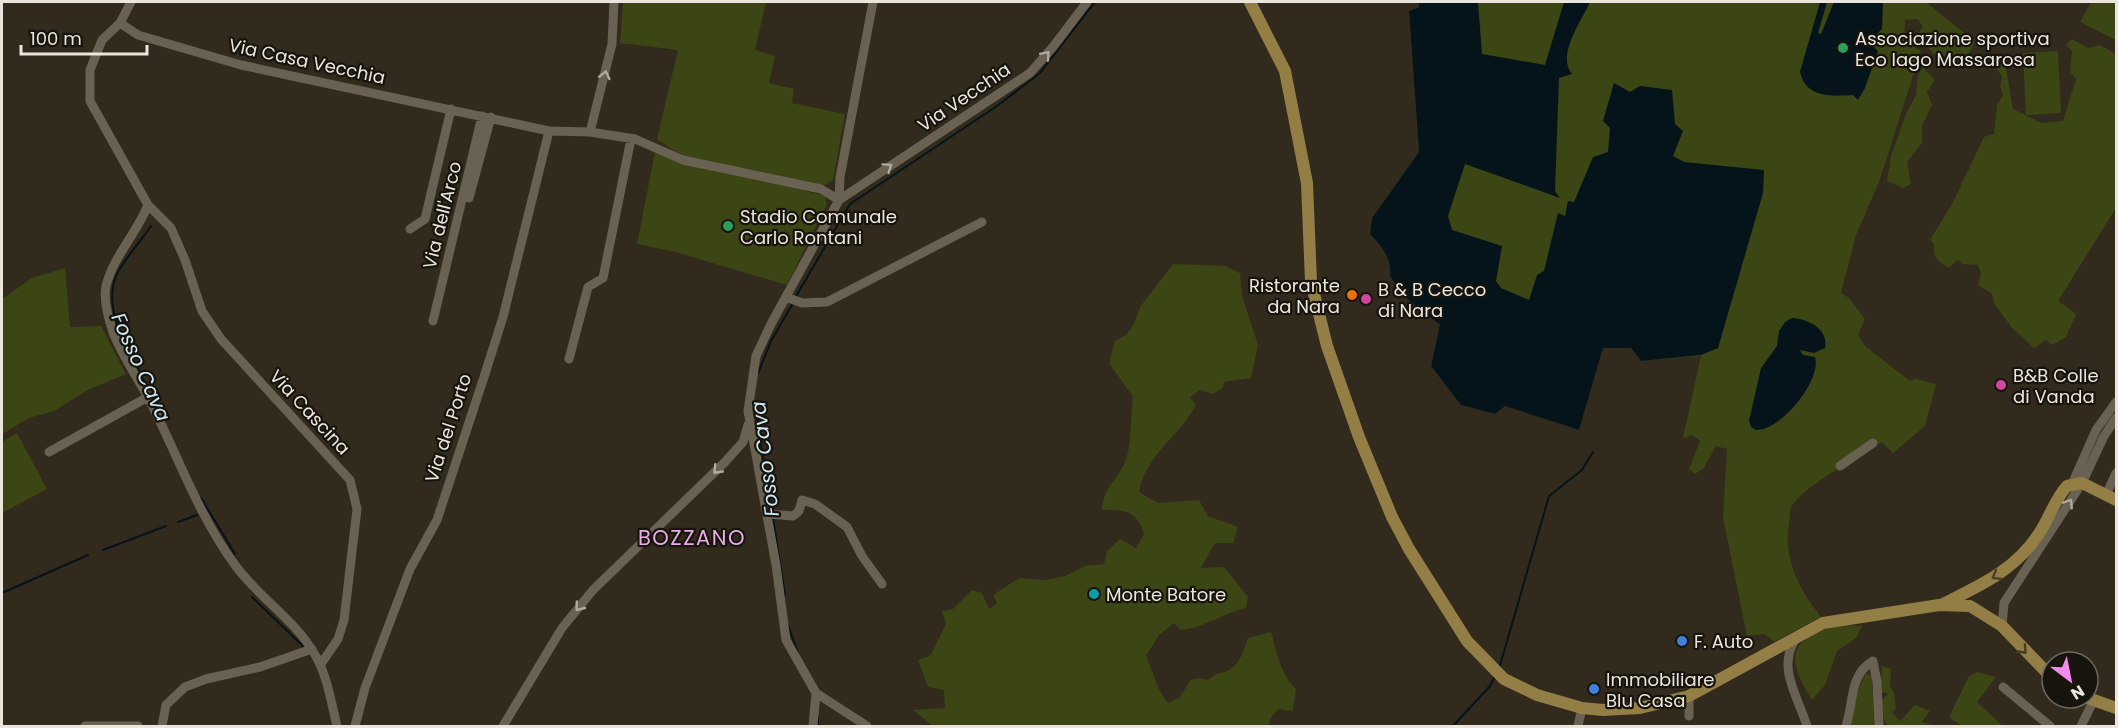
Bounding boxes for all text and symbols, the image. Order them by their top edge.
scale bar [21,18,147,56]
text: 100 m [30,26,82,51]
place label: Associazione sportiva Eco lago Massarosa [1855,26,2050,72]
street label: Via Casa Vecchia [226,32,388,90]
marker: Associazione sportiva Eco lago Massarosa [1836,41,1850,55]
one-way arrow [1039,51,1050,62]
street label: Via Vecchia [913,57,1015,137]
one-way arrow [598,70,611,80]
street label: Via dell'Arco [417,159,467,271]
one-way arrow [881,164,892,175]
place label: Stadio Comunale Carlo Rontani [740,204,897,250]
marker: Stadio Comunale Carlo Rontani [721,219,735,233]
place label: Ristorante da Nara [1249,273,1340,319]
place label: B & B Cecco di Nara [1378,277,1486,323]
marker: Ristorante da Nara [1345,288,1359,302]
marker: B & B Cecco di Nara [1359,292,1373,306]
water label: Fosso Cava [105,308,177,426]
place label: B&B Colle di Vanda [2013,363,2099,409]
street label: Via Cascina [264,364,356,460]
street label: Via del Porto [419,370,477,486]
marker: B&B Colle di Vanda [1994,378,2008,392]
water label: Fosso Cava [744,400,786,518]
one-way arrow [714,463,725,474]
one-way arrow [2062,499,2073,510]
district label: BOZZANO [638,523,746,552]
one-way arrow [1992,569,2002,580]
place label: Monte Batore [1106,582,1226,607]
marker: Monte Batore [1087,587,1101,601]
one-way arrow [575,600,586,611]
place label: F. Auto [1694,629,1753,654]
marker: F. Auto [1675,634,1689,648]
one-way arrow [2016,643,2027,654]
north arrow [2040,650,2100,710]
place label: Immobiliare Blu Casa [1606,667,1715,713]
text: N [2066,679,2089,705]
marker: Immobiliare Blu Casa [1587,682,1601,696]

